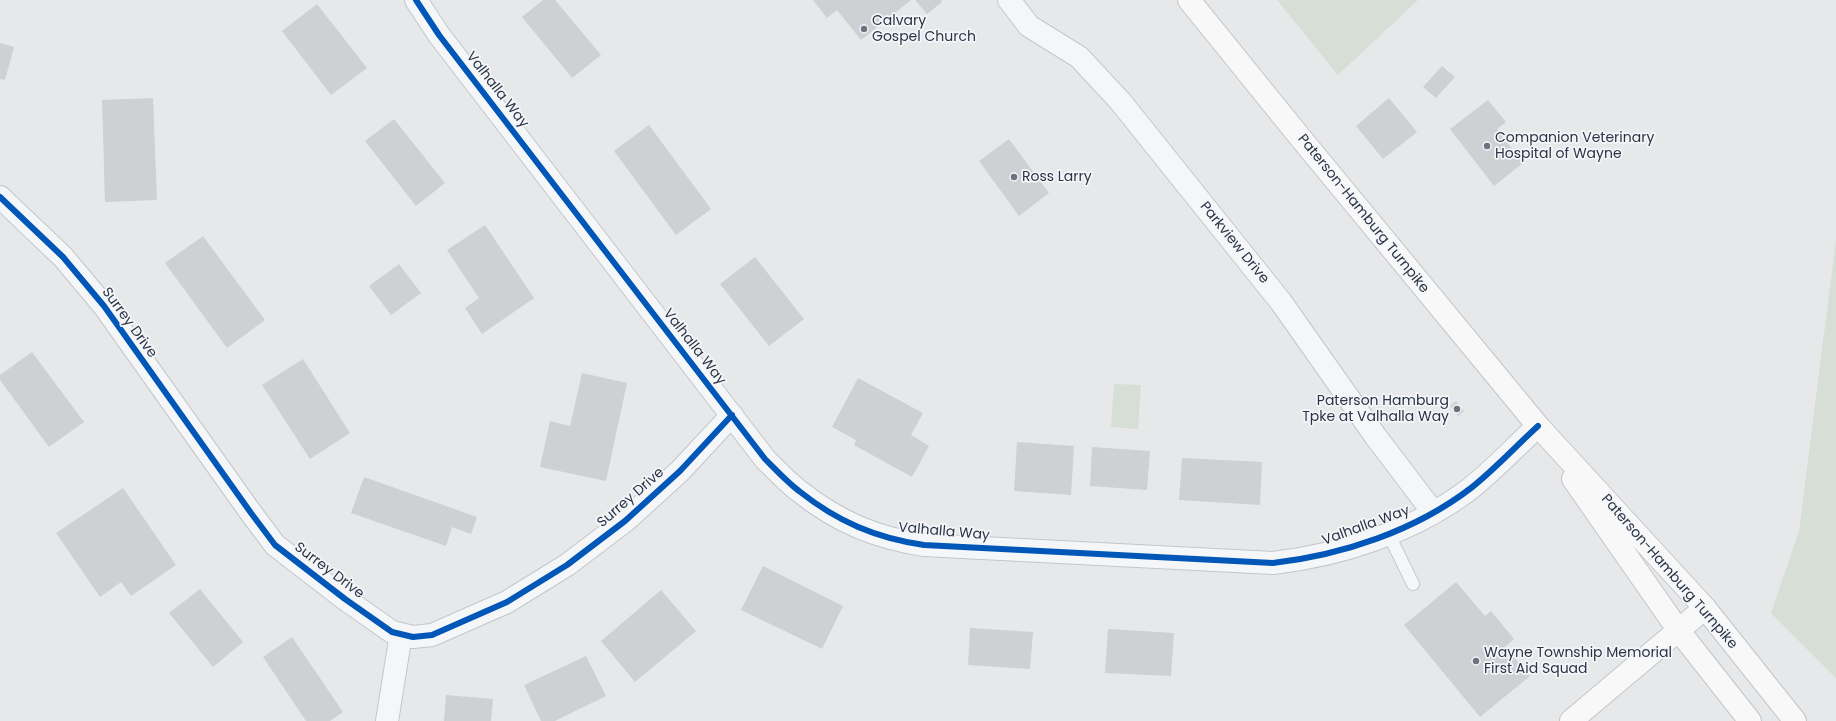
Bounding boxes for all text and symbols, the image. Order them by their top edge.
place label: Calvary Gospel Church [872,13,976,46]
marker: Calvary Gospel Church [859,24,869,34]
street label: Valhalla Way [462,49,532,131]
place label: Companion Veterinary Hospital of Wayne [1495,130,1654,162]
street label: Paterson-Hamburg Turnpike [1294,131,1432,297]
marker: Companion Veterinary Hospital of Wayne [1482,141,1492,151]
place label: Ross Larry [1022,169,1092,185]
marker: Ross Larry [1009,172,1019,182]
street label: Parkview Drive [1196,199,1272,287]
street label: Surrey Drive [98,284,160,362]
street label: Valhalla Way [659,306,729,388]
place label: Paterson Hamburg Tpke at Valhalla Way [1302,393,1449,426]
marker: Paterson Hamburg Tpke at Valhalla Way [1452,404,1462,414]
street label: Surrey Drive [594,464,668,532]
street label: Paterson-Hamburg Turnpike [1597,491,1741,653]
street label: Valhalla Way [1320,502,1412,550]
street label: Valhalla Way [897,520,991,544]
street label: Surrey Drive [291,539,367,603]
place label: Wayne Township Memorial First Aid Squad [1484,645,1672,678]
marker: Wayne Township Memorial First Aid Squad [1471,656,1481,666]

